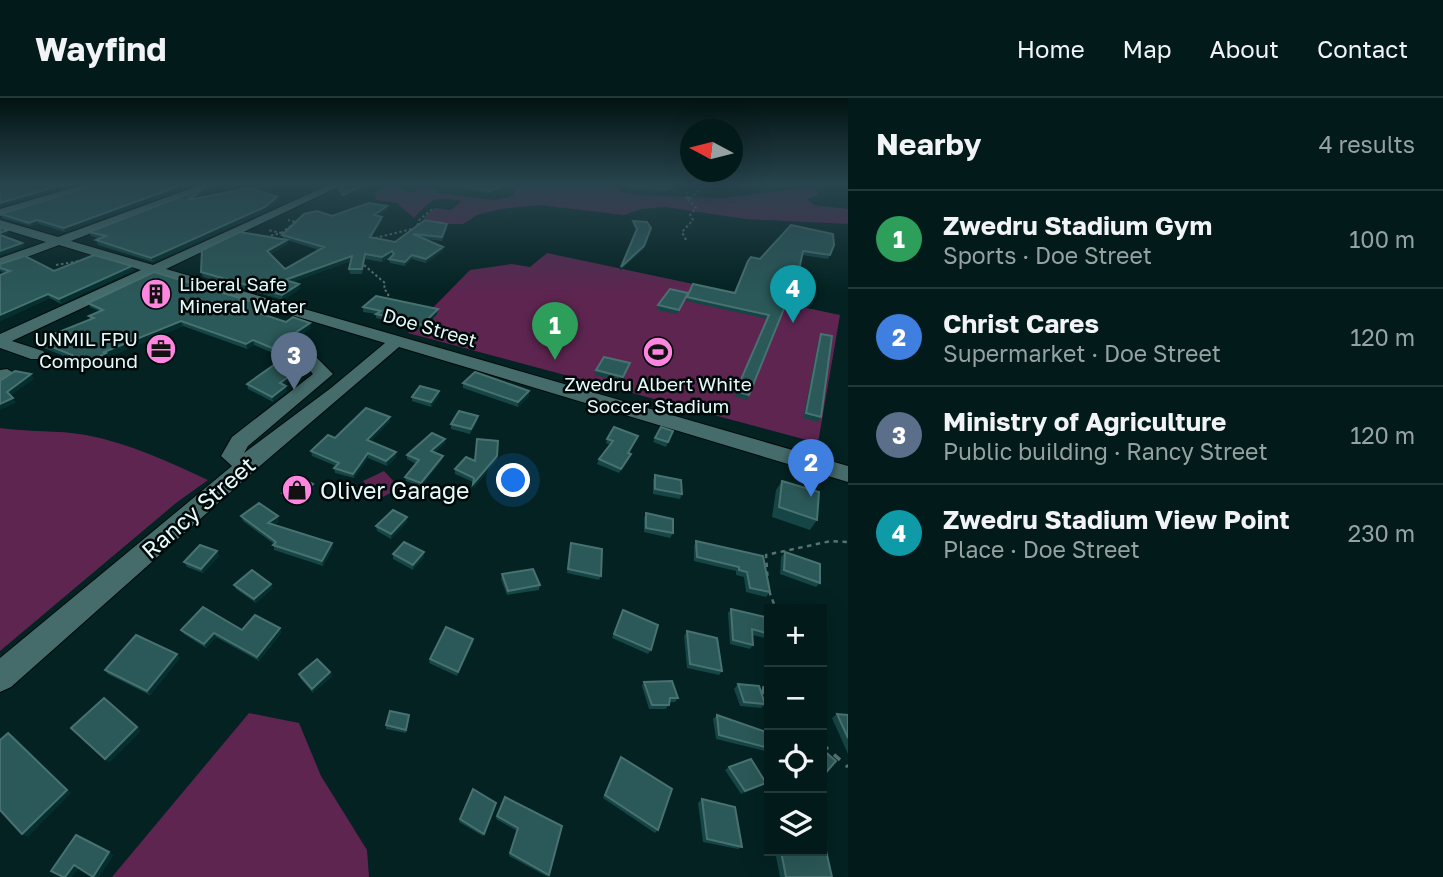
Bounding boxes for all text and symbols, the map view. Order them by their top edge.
text: Wayfind [35,29,166,68]
text: Home [1017,34,1085,63]
text: Map [1123,34,1172,63]
text: About [1210,34,1279,63]
text: Contact [1317,34,1408,63]
north arrow [680,119,743,182]
text: Nearby [876,126,981,162]
text: 4 results [1319,130,1415,158]
text: Zwedru Stadium Gym [943,210,1212,241]
text: 1 [893,225,905,253]
text: 100 m [1349,225,1415,253]
text: Sports · Doe Street [943,241,1152,269]
pin: 4 [770,265,816,323]
place label: Liberal Safe Mineral Water [179,272,307,317]
building icon: Liberal Safe Mineral Water [139,277,173,311]
pin: 1 [532,302,578,360]
street label: Doe Street [380,303,480,351]
text: Christ Cares [943,308,1099,339]
text: 2 [892,323,906,351]
text: 120 m [1350,323,1415,351]
place label: UNMIL FPU Compound [34,327,138,372]
office icon: UNMIL FPU Compound [144,332,178,366]
pin: 3 [271,332,317,390]
sports icon: Zwedru Albert White Soccer Stadium [641,335,675,369]
text: Supermarket · Doe Street [943,339,1221,367]
place label: Zwedru Albert White Soccer Stadium [564,372,752,417]
text: Ministry of Agriculture [943,406,1226,437]
text: 3 [892,421,906,449]
text: 120 m [1350,421,1415,449]
text: Public building · Rancy Street [943,437,1268,465]
pin: 2 [788,439,834,497]
street label: Rancy Street [135,450,261,564]
your location [496,463,530,497]
shop icon: Oliver Garage [280,473,314,507]
place label: Oliver Garage [320,476,469,504]
text: Zwedru Stadium View Point [943,504,1290,535]
text: 4 [892,519,906,547]
text: 230 m [1348,519,1415,547]
text: Place · Doe Street [943,535,1140,563]
map controls [764,604,827,856]
button: + [764,604,827,667]
button: − [764,667,827,730]
button: locate [764,730,827,793]
button: layers [764,793,827,856]

